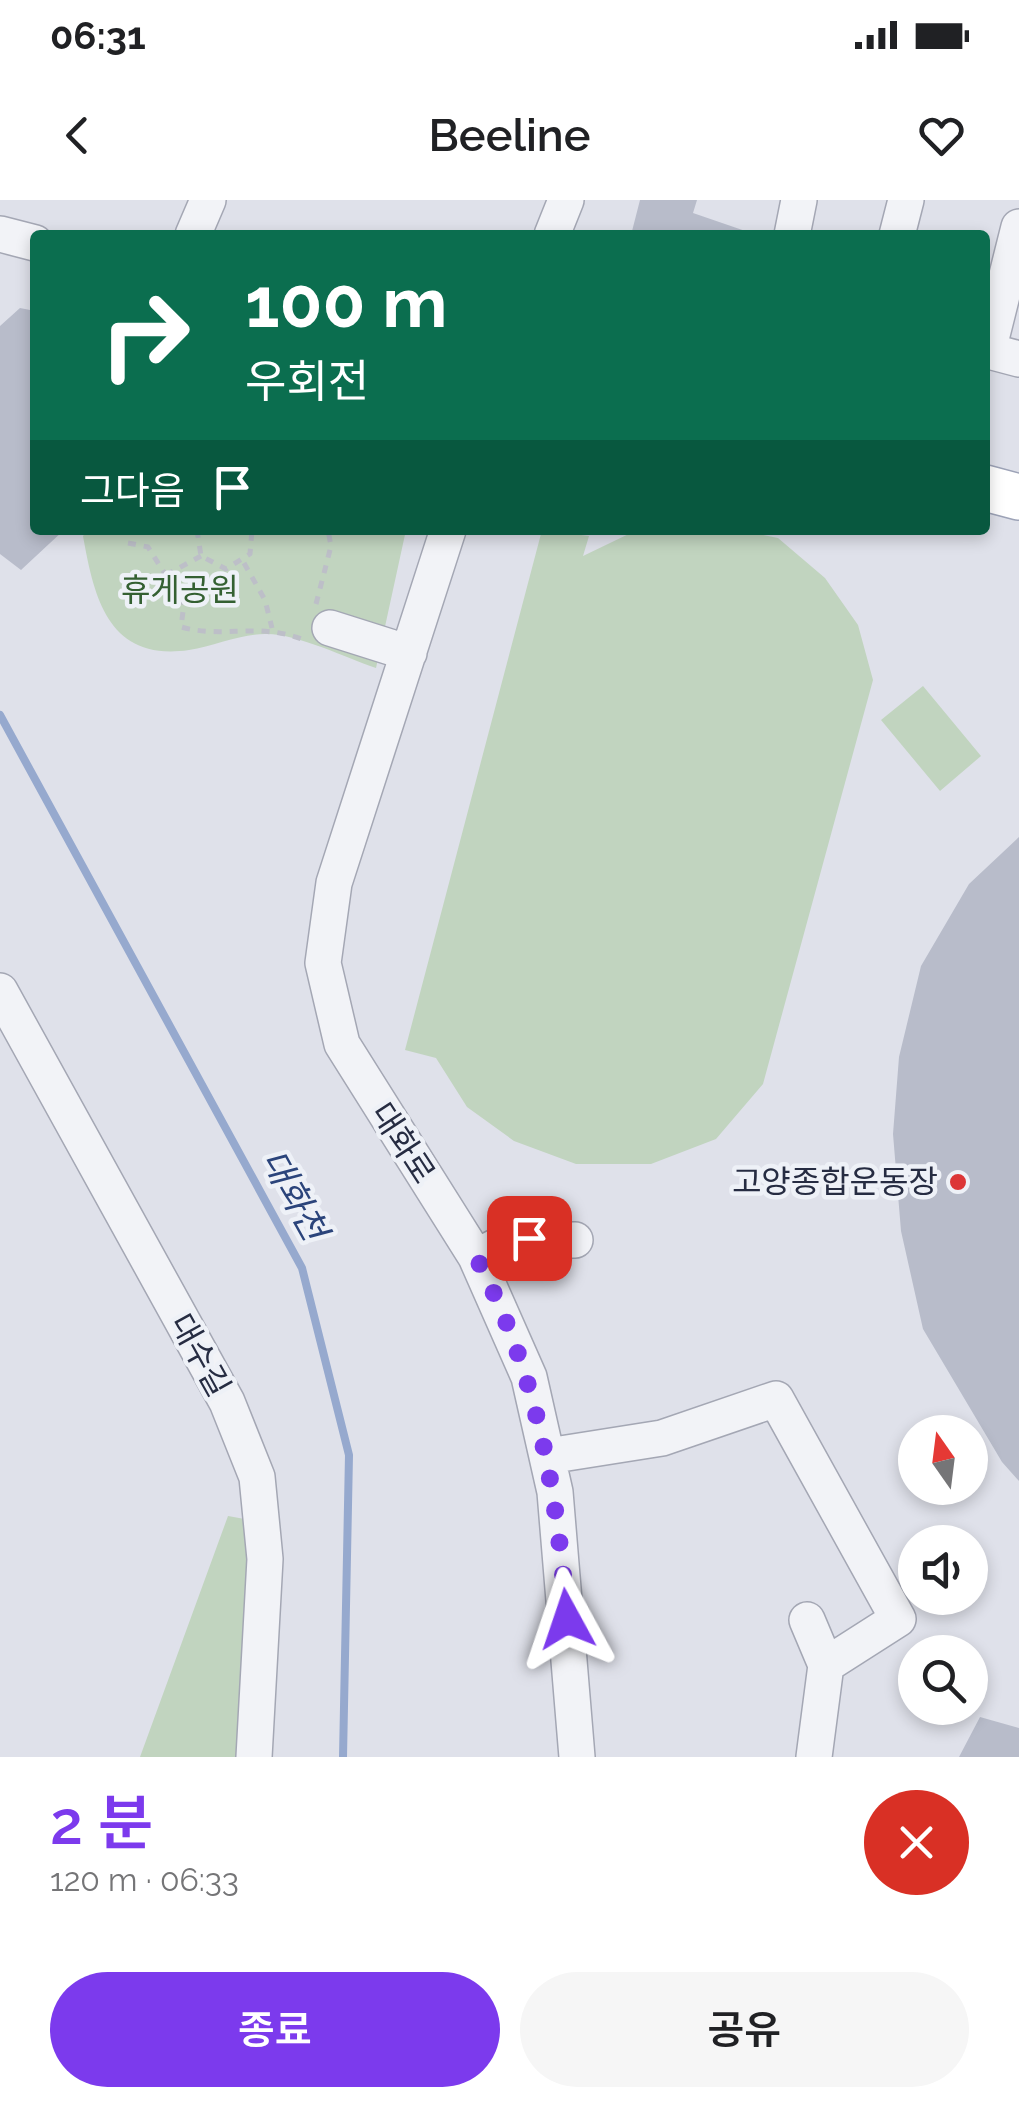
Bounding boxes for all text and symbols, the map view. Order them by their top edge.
text: 06:31 [50,13,146,58]
icon: back [50,108,105,163]
icon: heart [914,108,969,163]
text: Beeline [428,109,591,162]
text: 100 m [245,261,448,343]
icon: right [80,270,210,400]
text: 우회전 [245,355,369,408]
icon: arrive [205,460,260,515]
text: 그다음 [80,468,185,513]
park label: 휴게공원 [121,571,239,608]
street label: 대화로 [364,1096,443,1190]
water label: 대화천 [253,1143,338,1250]
place label: 고양종합운동장 [732,1163,938,1200]
marker: 고양종합운동장 [947,1171,969,1193]
pin [487,1196,572,1281]
icon: arrive [502,1211,557,1266]
street label: 대수길 [163,1307,238,1402]
north arrow [898,1415,988,1505]
map controls [898,1415,988,1725]
button: sound [898,1525,988,1615]
position arrow [515,1567,619,1671]
button: search [898,1635,988,1725]
text: 2 분 [50,1788,153,1858]
button: close [864,1790,969,1895]
text: 120 m · 06:33 [50,1861,239,1898]
button: 종료 [50,1972,500,2087]
button: 공유 [520,1972,969,2087]

